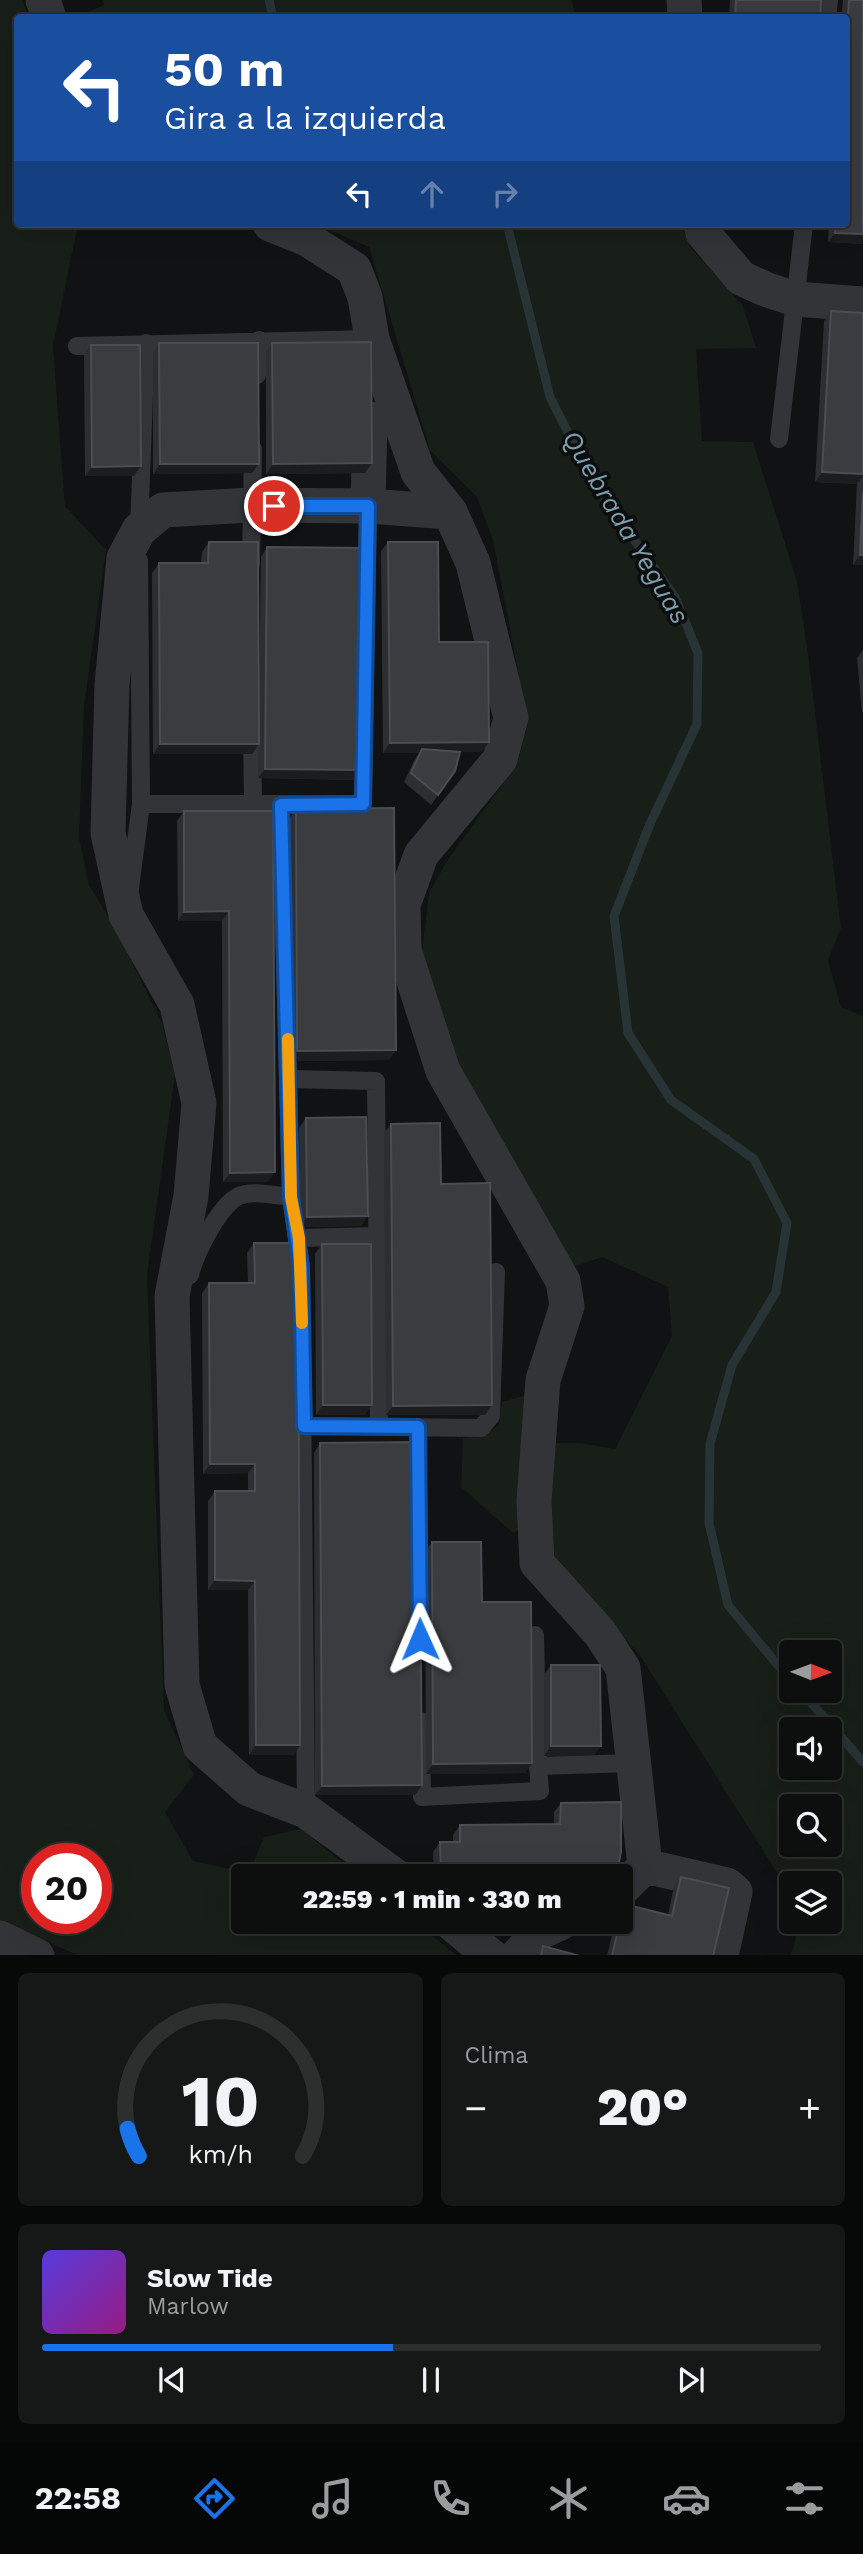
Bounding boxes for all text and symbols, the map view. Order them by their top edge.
text: 50 m [164,40,284,98]
icon: left [49,42,140,133]
text: Gira a la izquierda [164,99,446,137]
icon: left [340,175,378,213]
icon: ahead [413,175,451,213]
icon: right [486,175,524,213]
water label: Quebrada Yeguas [556,425,696,629]
pin [244,476,304,536]
icon: arrive [255,487,293,525]
position arrow [383,1602,457,1676]
north arrow [779,1640,842,1703]
map controls [779,1640,842,1934]
button: sound [779,1717,842,1780]
button: search [779,1794,842,1857]
speed limit sign: 20 [21,1843,112,1934]
button: layers [779,1871,842,1934]
text: 22:59 · 1 min · 330 m [302,1884,562,1914]
text: Clima [465,2042,528,2069]
text: 10 [181,2058,259,2144]
text: 20° [597,2077,689,2138]
text: − [465,2086,487,2130]
text: + [798,2086,821,2130]
text: km/h [188,2139,252,2168]
text: Slow Tide [147,2263,273,2293]
text: Marlow [147,2293,229,2320]
icon: previous [153,2361,191,2399]
icon: pause [412,2361,450,2399]
icon: next [672,2361,710,2399]
icon: directions [190,2474,239,2523]
icon: music [308,2474,357,2523]
icon: phone [426,2474,475,2523]
icon: climate [544,2474,593,2523]
icon: car [662,2474,711,2523]
icon: filters [780,2474,829,2523]
text: 22:58 [34,2479,121,2517]

